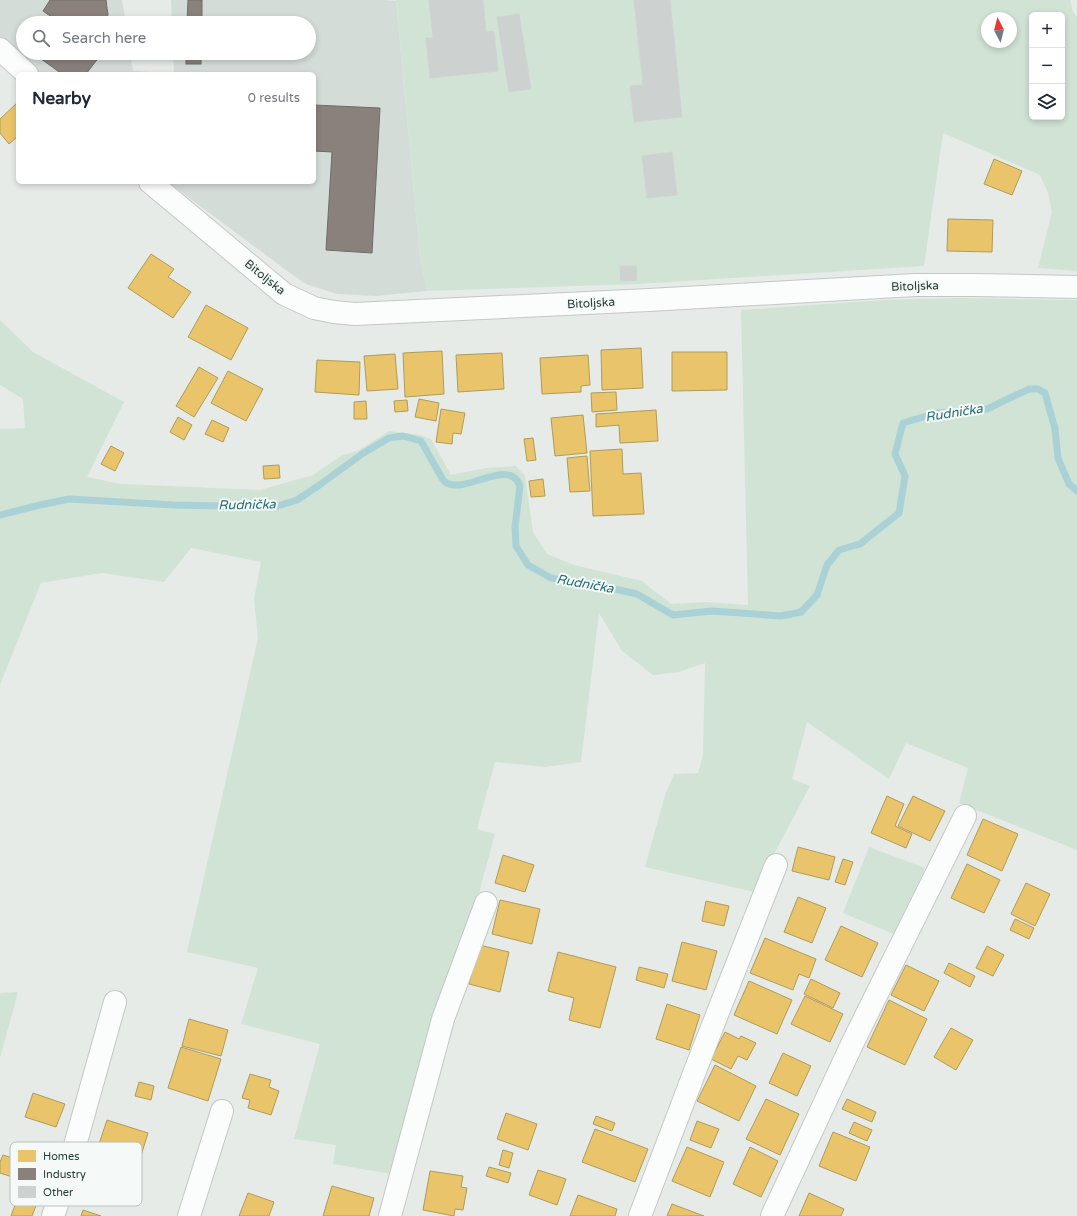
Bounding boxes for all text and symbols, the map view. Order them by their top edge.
north arrow [981,12,1017,48]
map controls [1029,12,1065,120]
button: + [1029,12,1065,48]
search box [16,16,316,60]
icon: search [30,27,52,49]
text: Search here [62,29,146,47]
button: − [1029,48,1065,84]
button: layers [1029,84,1065,120]
text: Nearby [32,88,91,109]
text: 0 results [248,90,300,106]
street label: Bitoljska [242,256,288,298]
street label: Bitoljska [891,278,939,294]
street label: Bitoljska [567,295,615,311]
water label: Rudnička [924,400,984,425]
water label: Rudnička [218,496,277,514]
water label: Rudnička [555,571,615,597]
legend [10,1142,142,1206]
text: Homes [43,1150,79,1163]
text: Industry [43,1168,86,1181]
text: Other [43,1186,74,1199]

